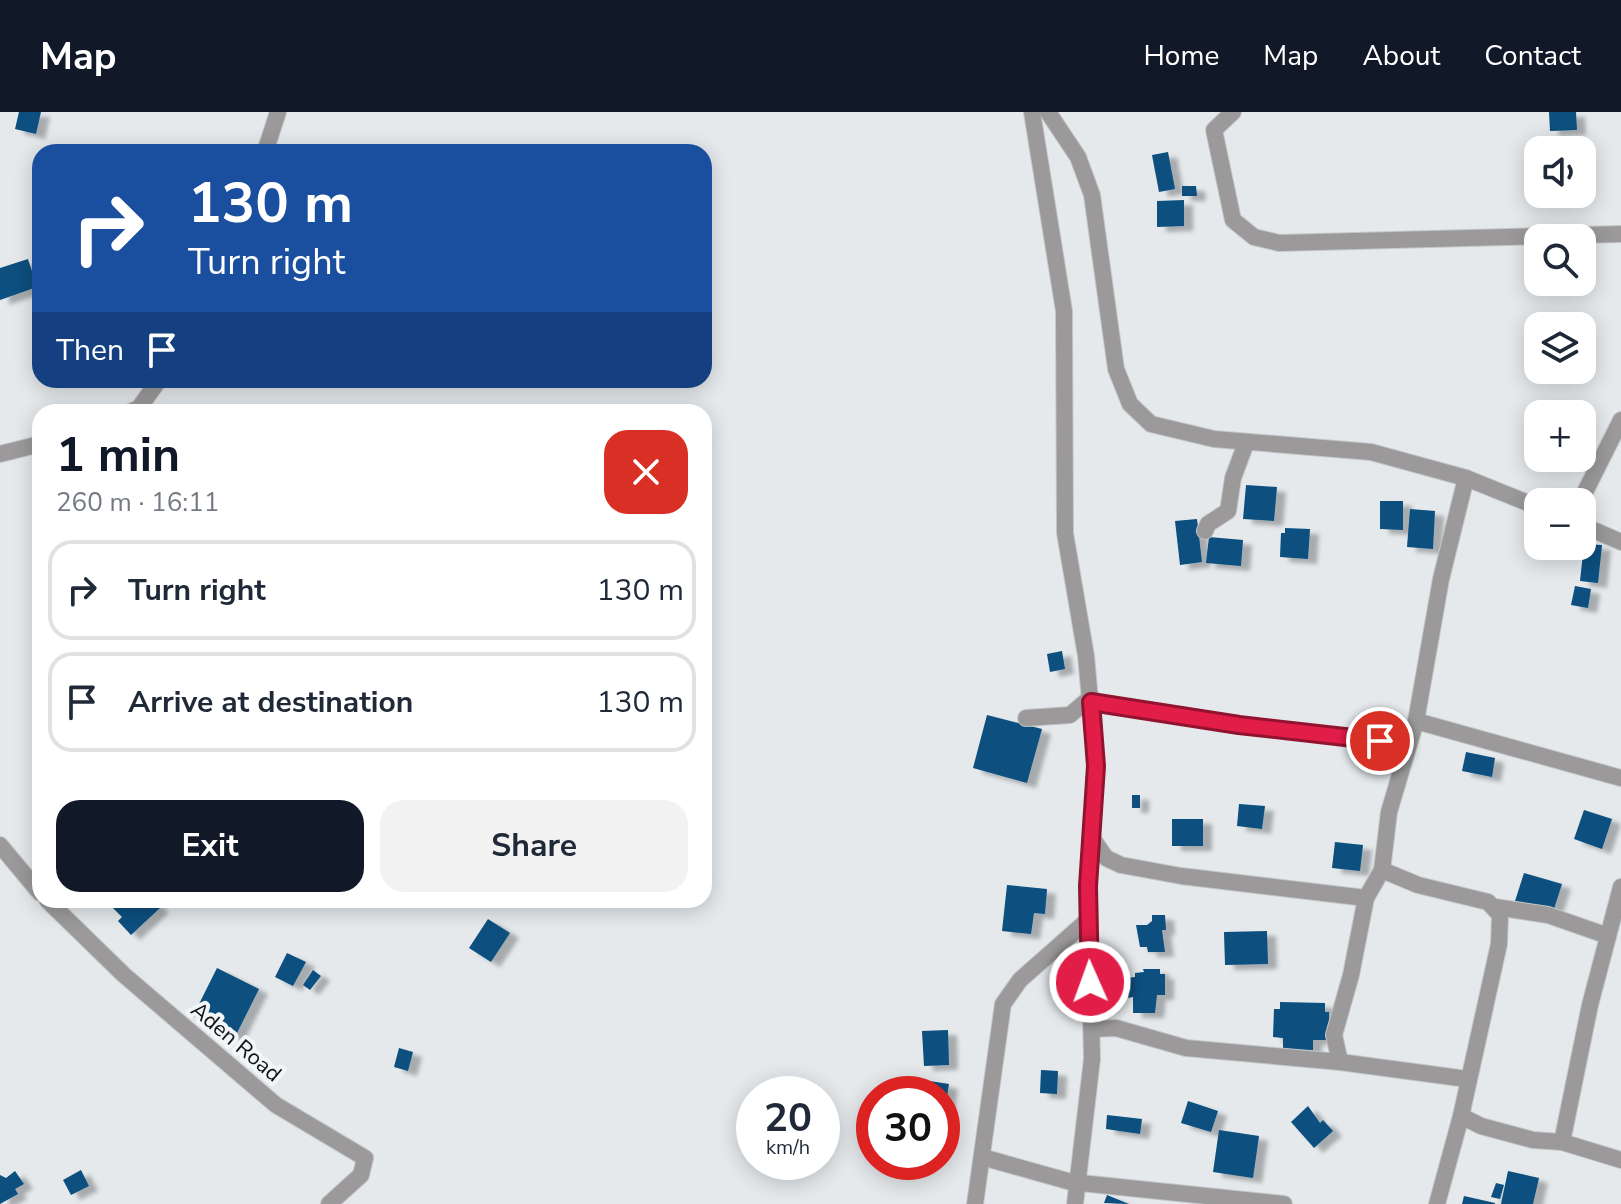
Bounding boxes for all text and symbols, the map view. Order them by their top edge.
text: Map [40,31,117,82]
text: Home [1144,37,1219,75]
text: Map [1263,37,1318,75]
text: About [1362,37,1440,75]
text: Contact [1484,37,1581,75]
map controls [1524,136,1596,560]
button: sound [1524,136,1596,208]
text: 130 m [188,165,353,242]
icon: right [56,176,160,280]
button: search [1524,224,1596,296]
text: Turn right [188,238,345,287]
button: layers [1524,312,1596,384]
icon: arrive [140,328,184,372]
text: Then [56,330,124,371]
button: + [1524,400,1596,472]
text: 1 min [56,422,180,488]
button: close [604,430,688,514]
text: 260 m · 16:11 [56,485,219,520]
button: − [1524,488,1596,560]
icon: right [60,568,104,612]
text: Turn right [128,570,266,611]
text: 130 m [597,570,684,611]
icon: arrive [60,680,104,724]
text: Arrive at destination [128,682,413,723]
text: 130 m [597,682,684,723]
pin [1346,707,1414,775]
icon: arrive [1358,719,1402,763]
button: Exit [56,800,364,892]
button: Share [380,800,688,892]
position arrow [1048,940,1132,1024]
street label: Aden Road [184,995,288,1089]
speed limit sign: 30 [856,1076,960,1180]
text: 20 [764,1091,812,1145]
text: km/h [766,1134,810,1161]

